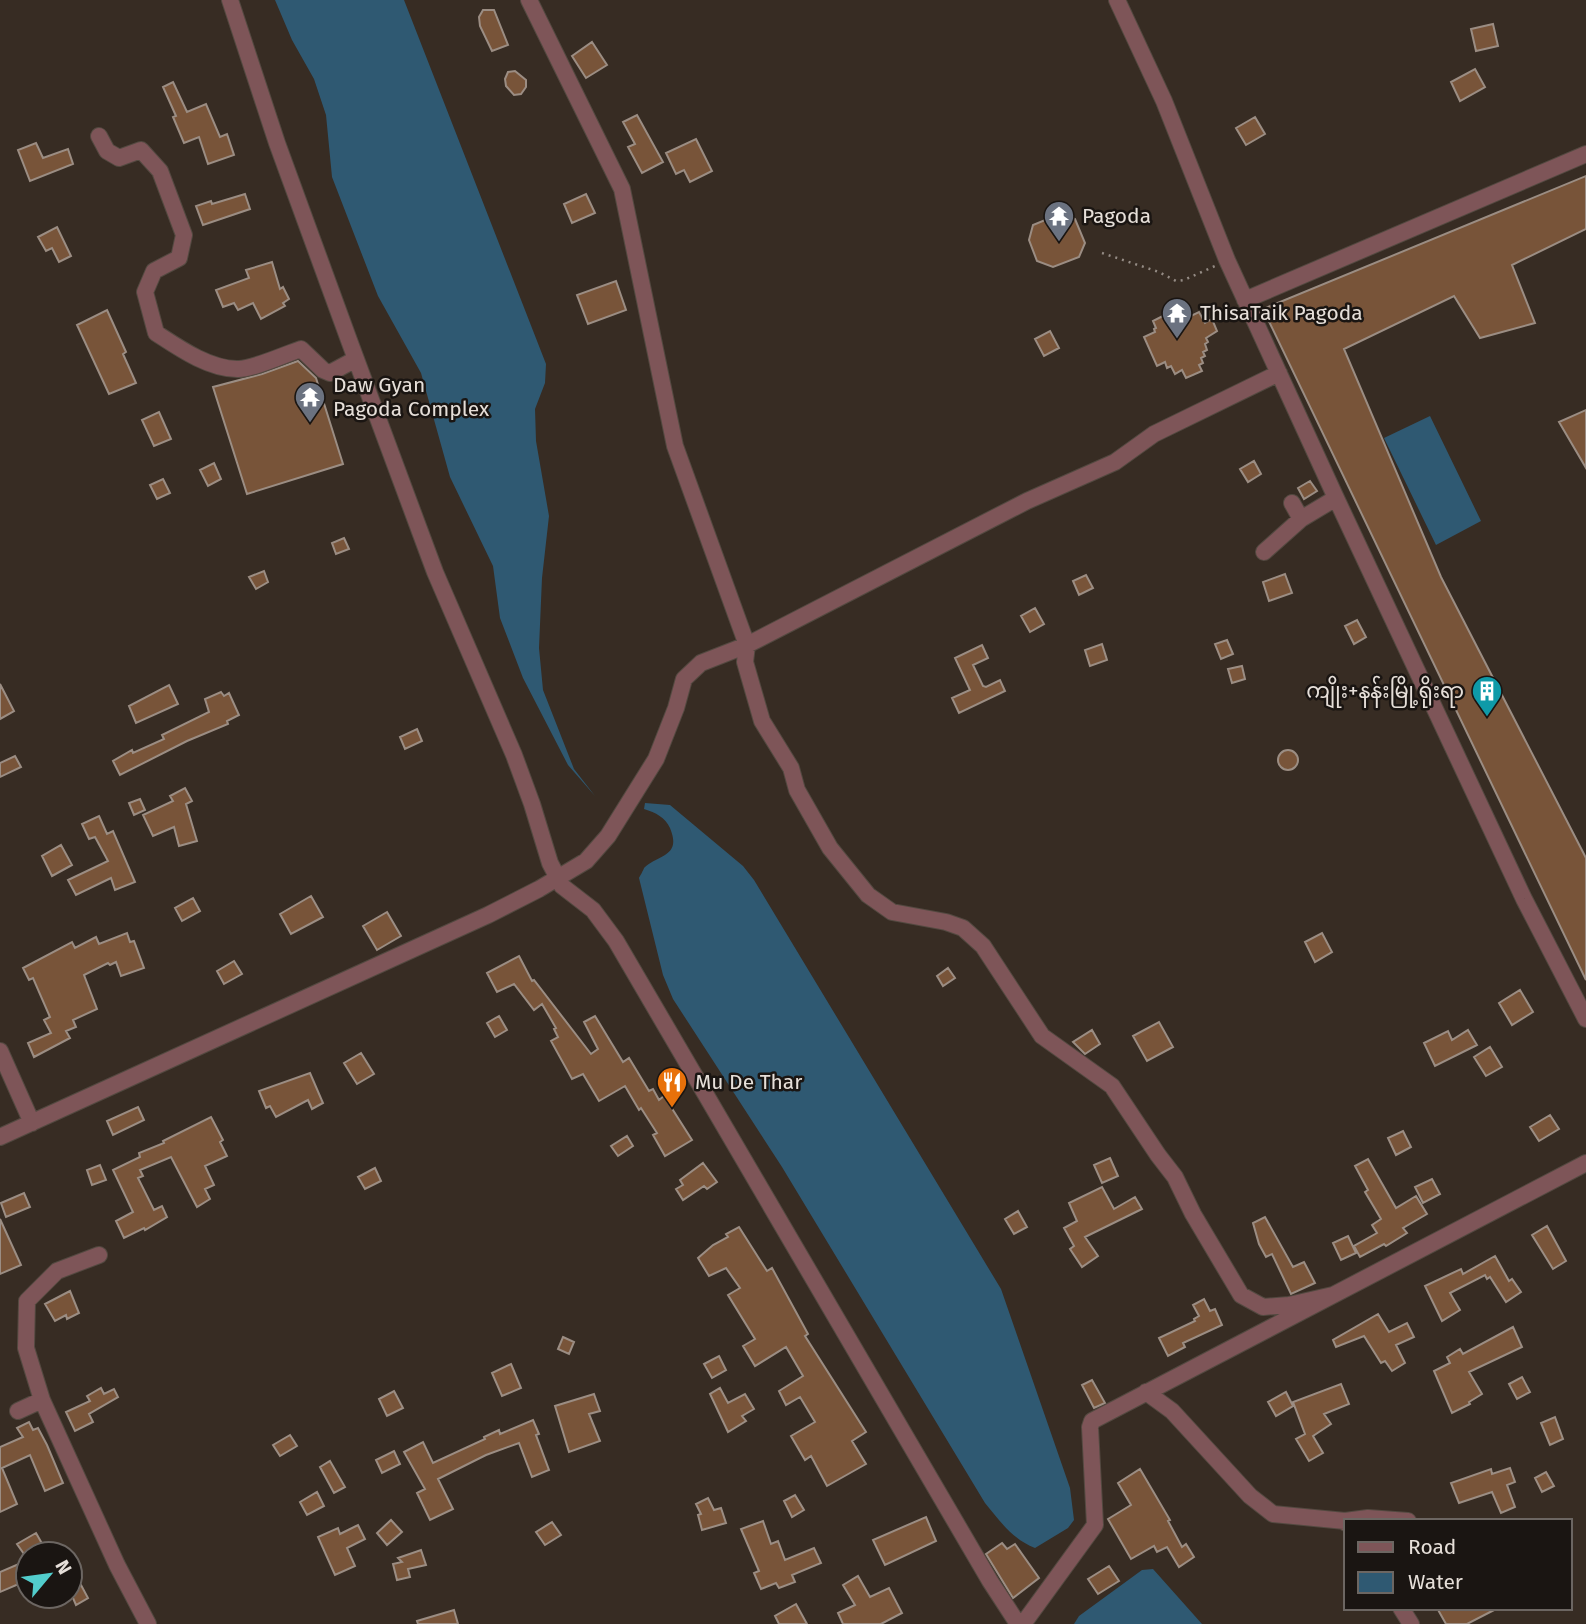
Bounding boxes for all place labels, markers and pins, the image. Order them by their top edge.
temple icon: Pagoda [1042,199,1076,243]
place label: Pagoda [1082,203,1151,229]
temple icon: ThisaTaik Pagoda [1160,296,1194,340]
place label: ThisaTaik Pagoda [1200,300,1363,326]
place label: Daw Gyan Pagoda Complex [333,372,490,422]
temple icon: Daw Gyan Pagoda Complex [293,380,327,424]
building icon: ကျိုး+နန်းမြို့ရိုးရာ [1470,674,1504,718]
place label: ကျိုး+နန်းမြို့ရိုးရာ [1306,675,1464,709]
restaurant icon: Mu De Thar [655,1065,689,1109]
place label: Mu De Thar [695,1069,802,1095]

